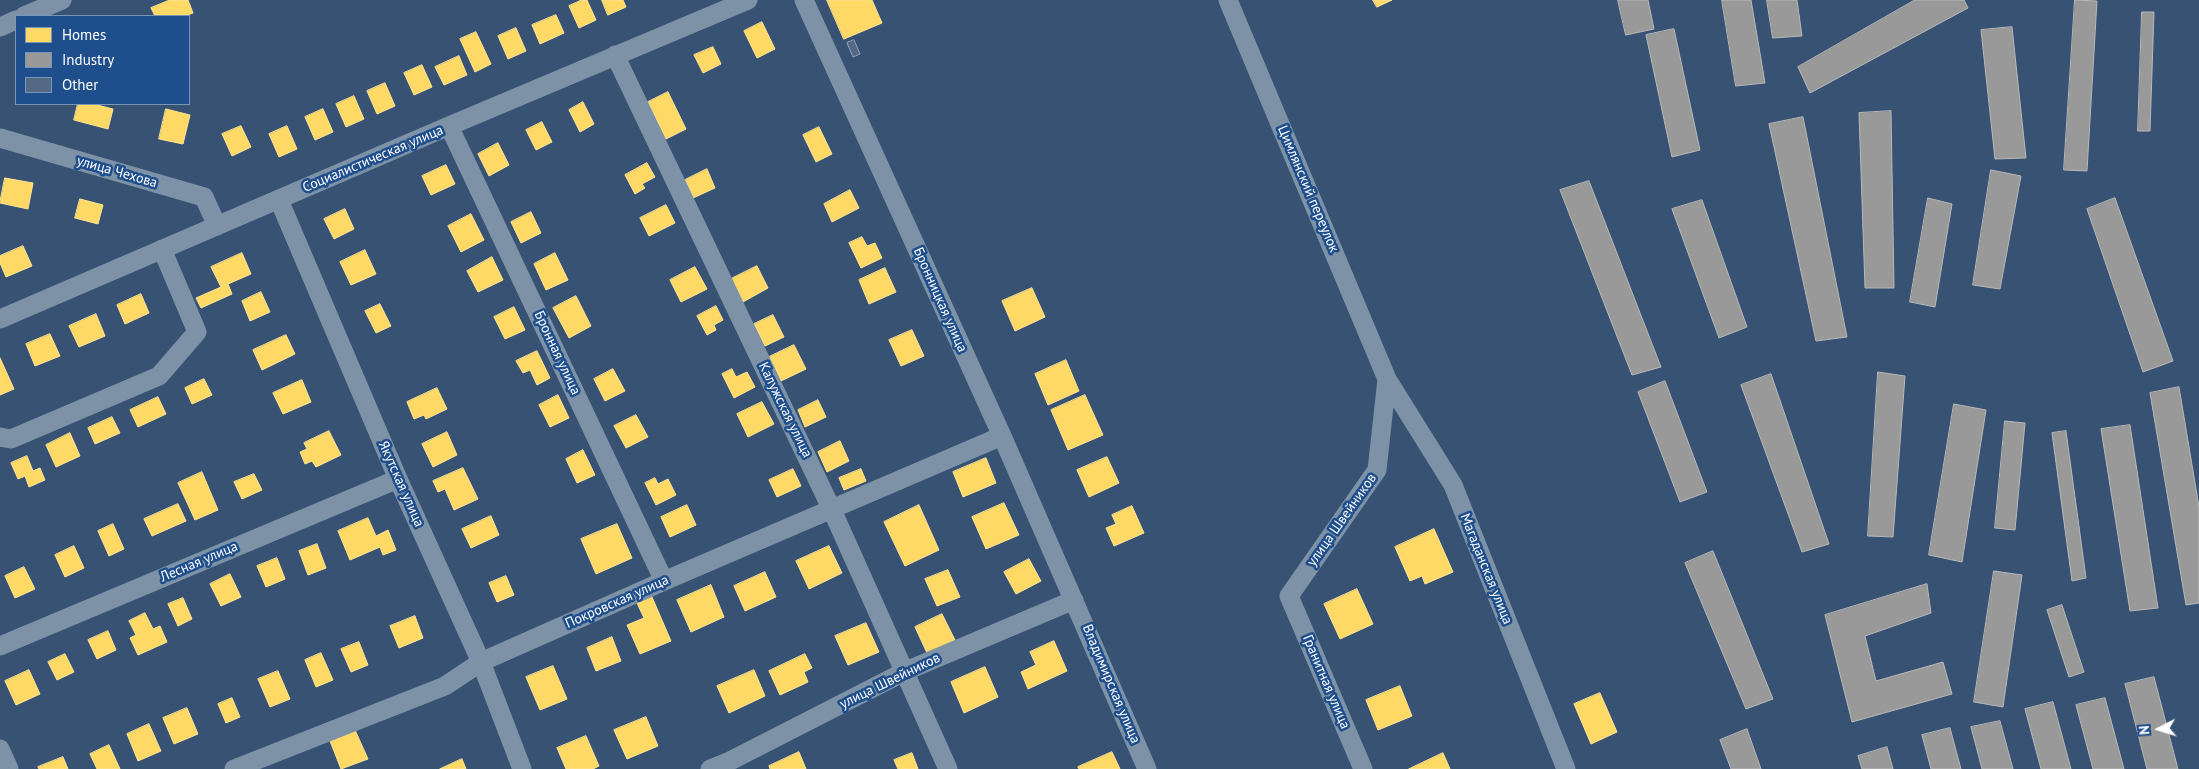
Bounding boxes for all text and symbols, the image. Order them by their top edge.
legend [15,15,190,105]
text: Homes [62,25,106,44]
text: Industry [62,50,114,69]
text: Other [62,75,98,94]
street label: Социалистическая улица [300,122,446,196]
street label: Цимлянский переулок [1274,123,1342,255]
street label: улица Чехова [75,152,159,192]
street label: Бронницкая улица [909,245,971,355]
street label: Бронная улица [530,308,584,398]
street label: Калужская улица [755,360,815,460]
street label: Якутская улица [375,438,427,530]
street label: улица Швейников [1304,470,1380,570]
street label: Магаданская улица [1456,511,1516,627]
street label: Лесная улица [158,538,240,586]
street label: Покровская улица [563,572,671,632]
street label: Владимирская улица [1078,622,1144,746]
street label: Гранитная улица [1299,632,1353,732]
street label: улица Швейников [837,649,943,713]
north arrow [2134,704,2184,754]
text: N [2135,725,2153,736]

